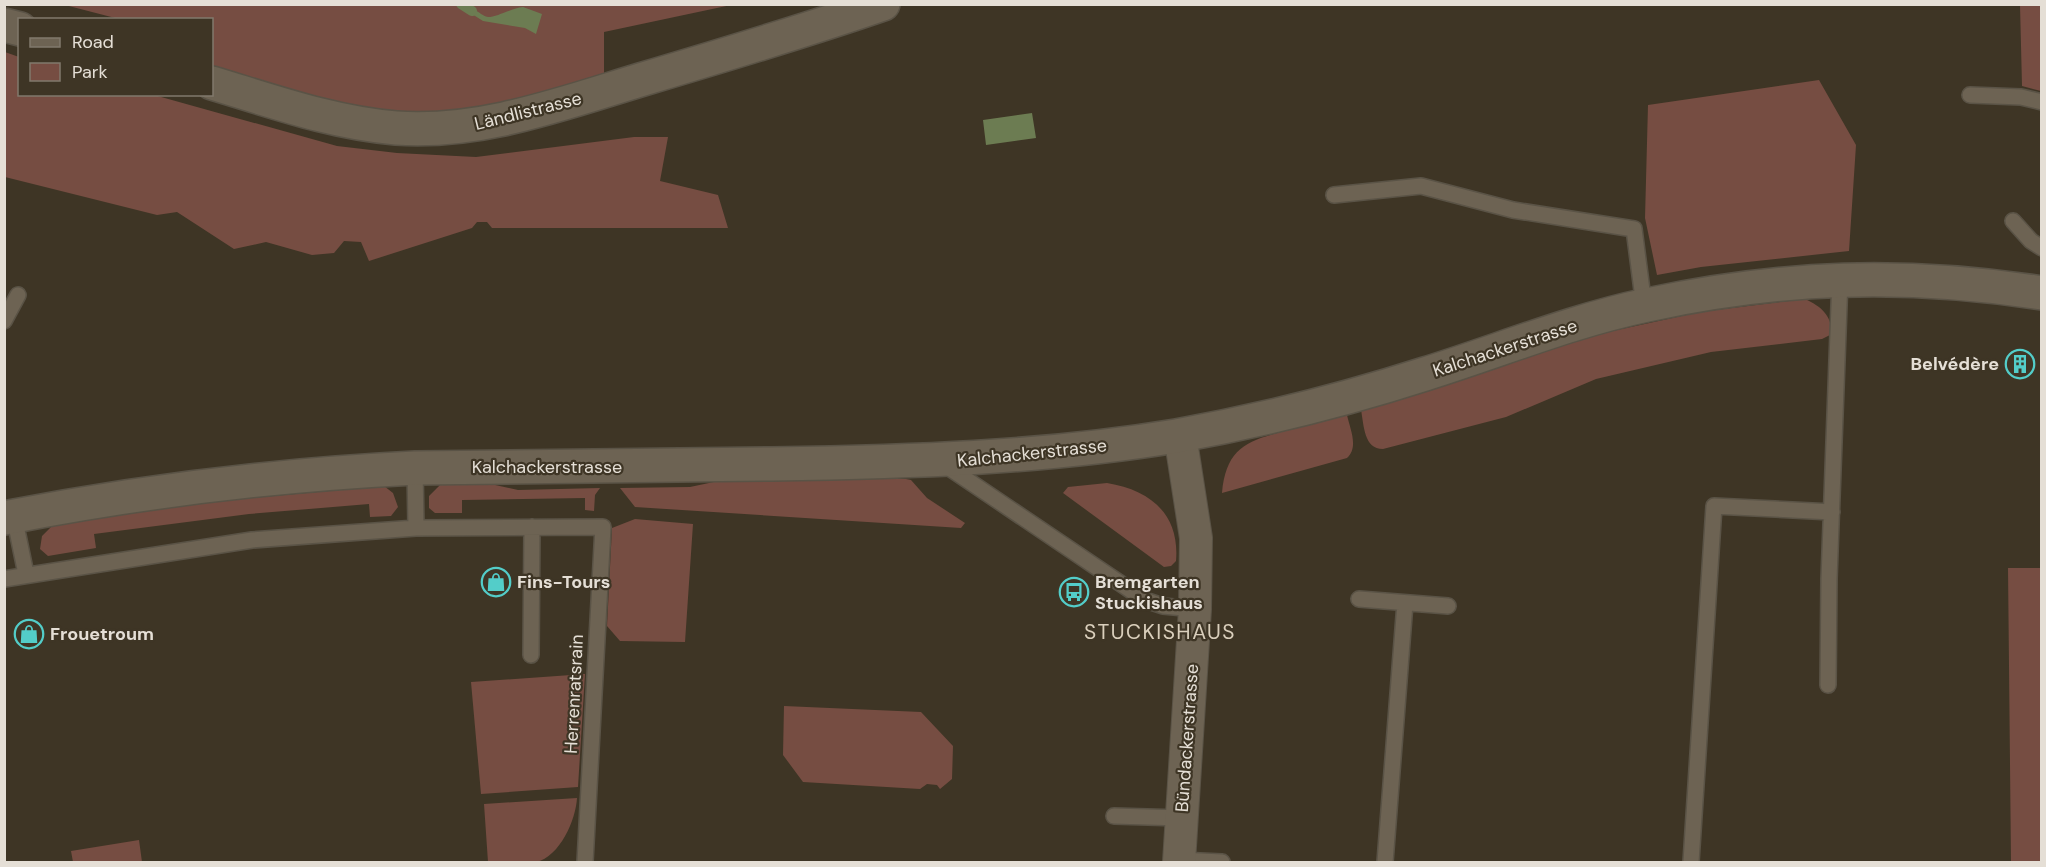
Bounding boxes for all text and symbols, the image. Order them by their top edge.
legend [18,18,213,96]
text: Road [72,30,114,54]
text: Park [72,60,108,84]
street label: Ländlistrasse [472,86,584,136]
street label: Kalchackerstrasse [1430,313,1580,383]
building icon: Belvédère [2004,348,2036,380]
place label: Belvédère [1911,352,1999,376]
street label: Kalchackerstrasse [956,433,1108,473]
street label: Kalchackerstrasse [472,455,622,479]
shop icon: Fins-Tours [480,566,512,598]
place label: Fins-Tours [517,570,610,594]
place label: Bremgarten Stuckishaus [1095,570,1203,615]
bus stop icon: Bremgarten Stuckishaus [1058,576,1090,608]
shop icon: Frouetroum [13,618,45,650]
district label: STUCKISHAUS [1084,618,1236,646]
place label: Frouetroum [50,622,154,646]
street label: Herrenratsrain [559,634,589,754]
street label: Bündackerstrasse [1170,663,1204,813]

